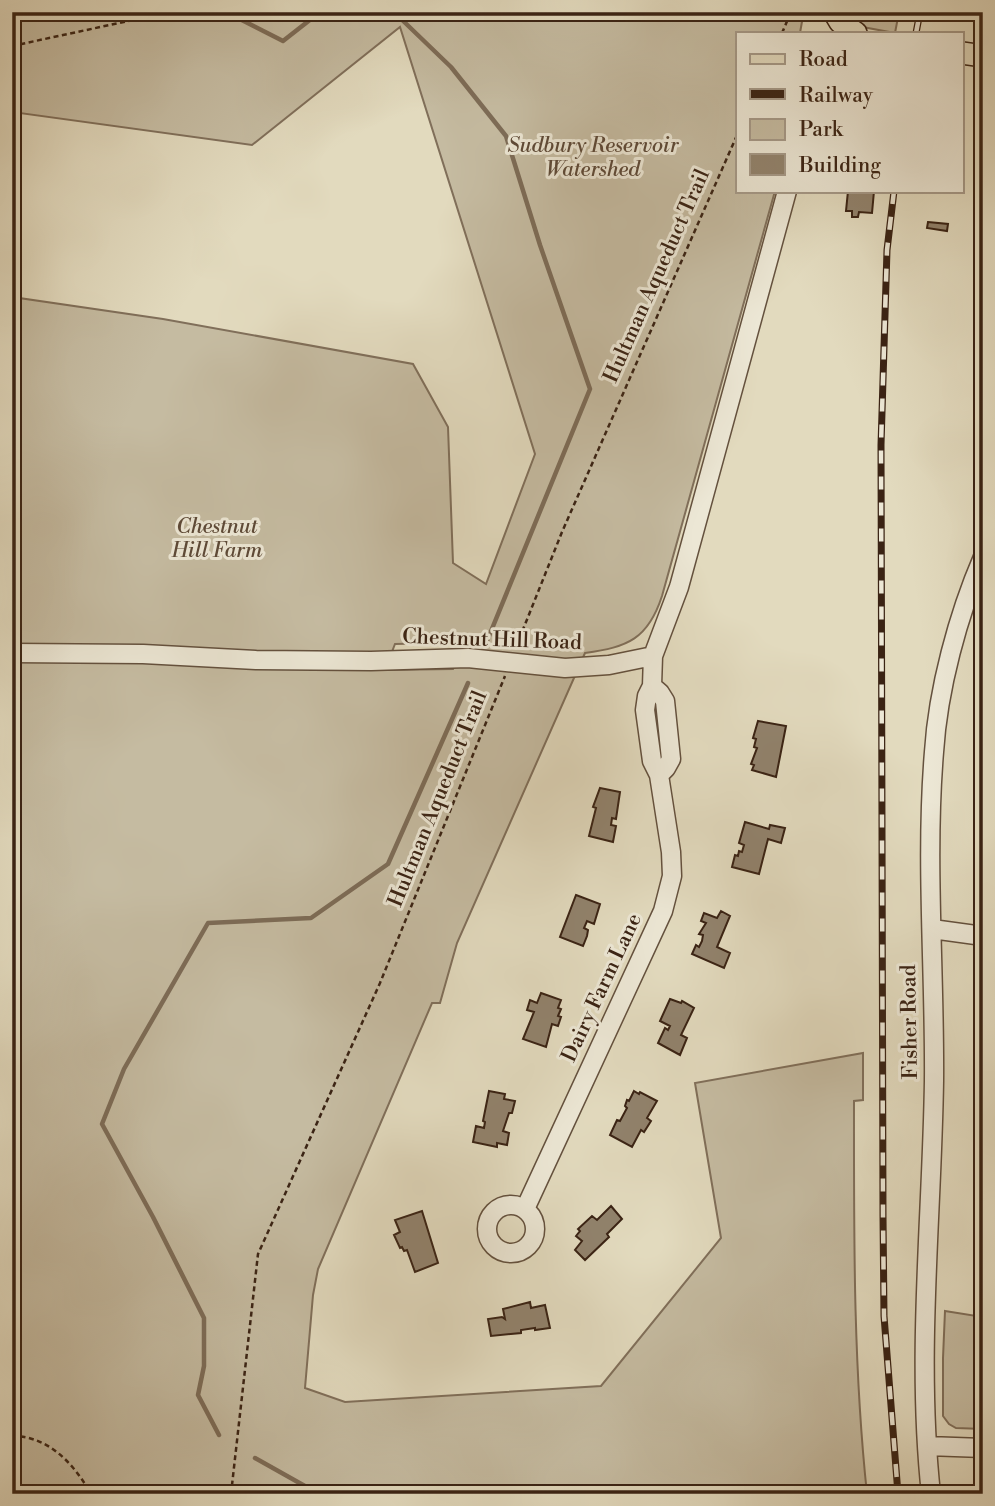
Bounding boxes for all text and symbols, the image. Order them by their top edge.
legend [736,32,964,192]
text: Road [799,47,848,73]
text: Railway [799,83,874,109]
text: Park [799,117,844,143]
park label: Sudbury Reservoir Watershed [507,133,680,183]
text: Building [798,153,881,179]
street label: Hultman Aqueduct Trail [598,165,716,387]
park label: Chestnut Hill Farm [171,514,263,564]
street label: Chestnut Hill Road [402,624,582,656]
street label: Hultman Aqueduct Trail [383,687,493,911]
street label: Dairy Farm Lane [556,909,648,1067]
street label: Fisher Road [896,964,924,1080]

